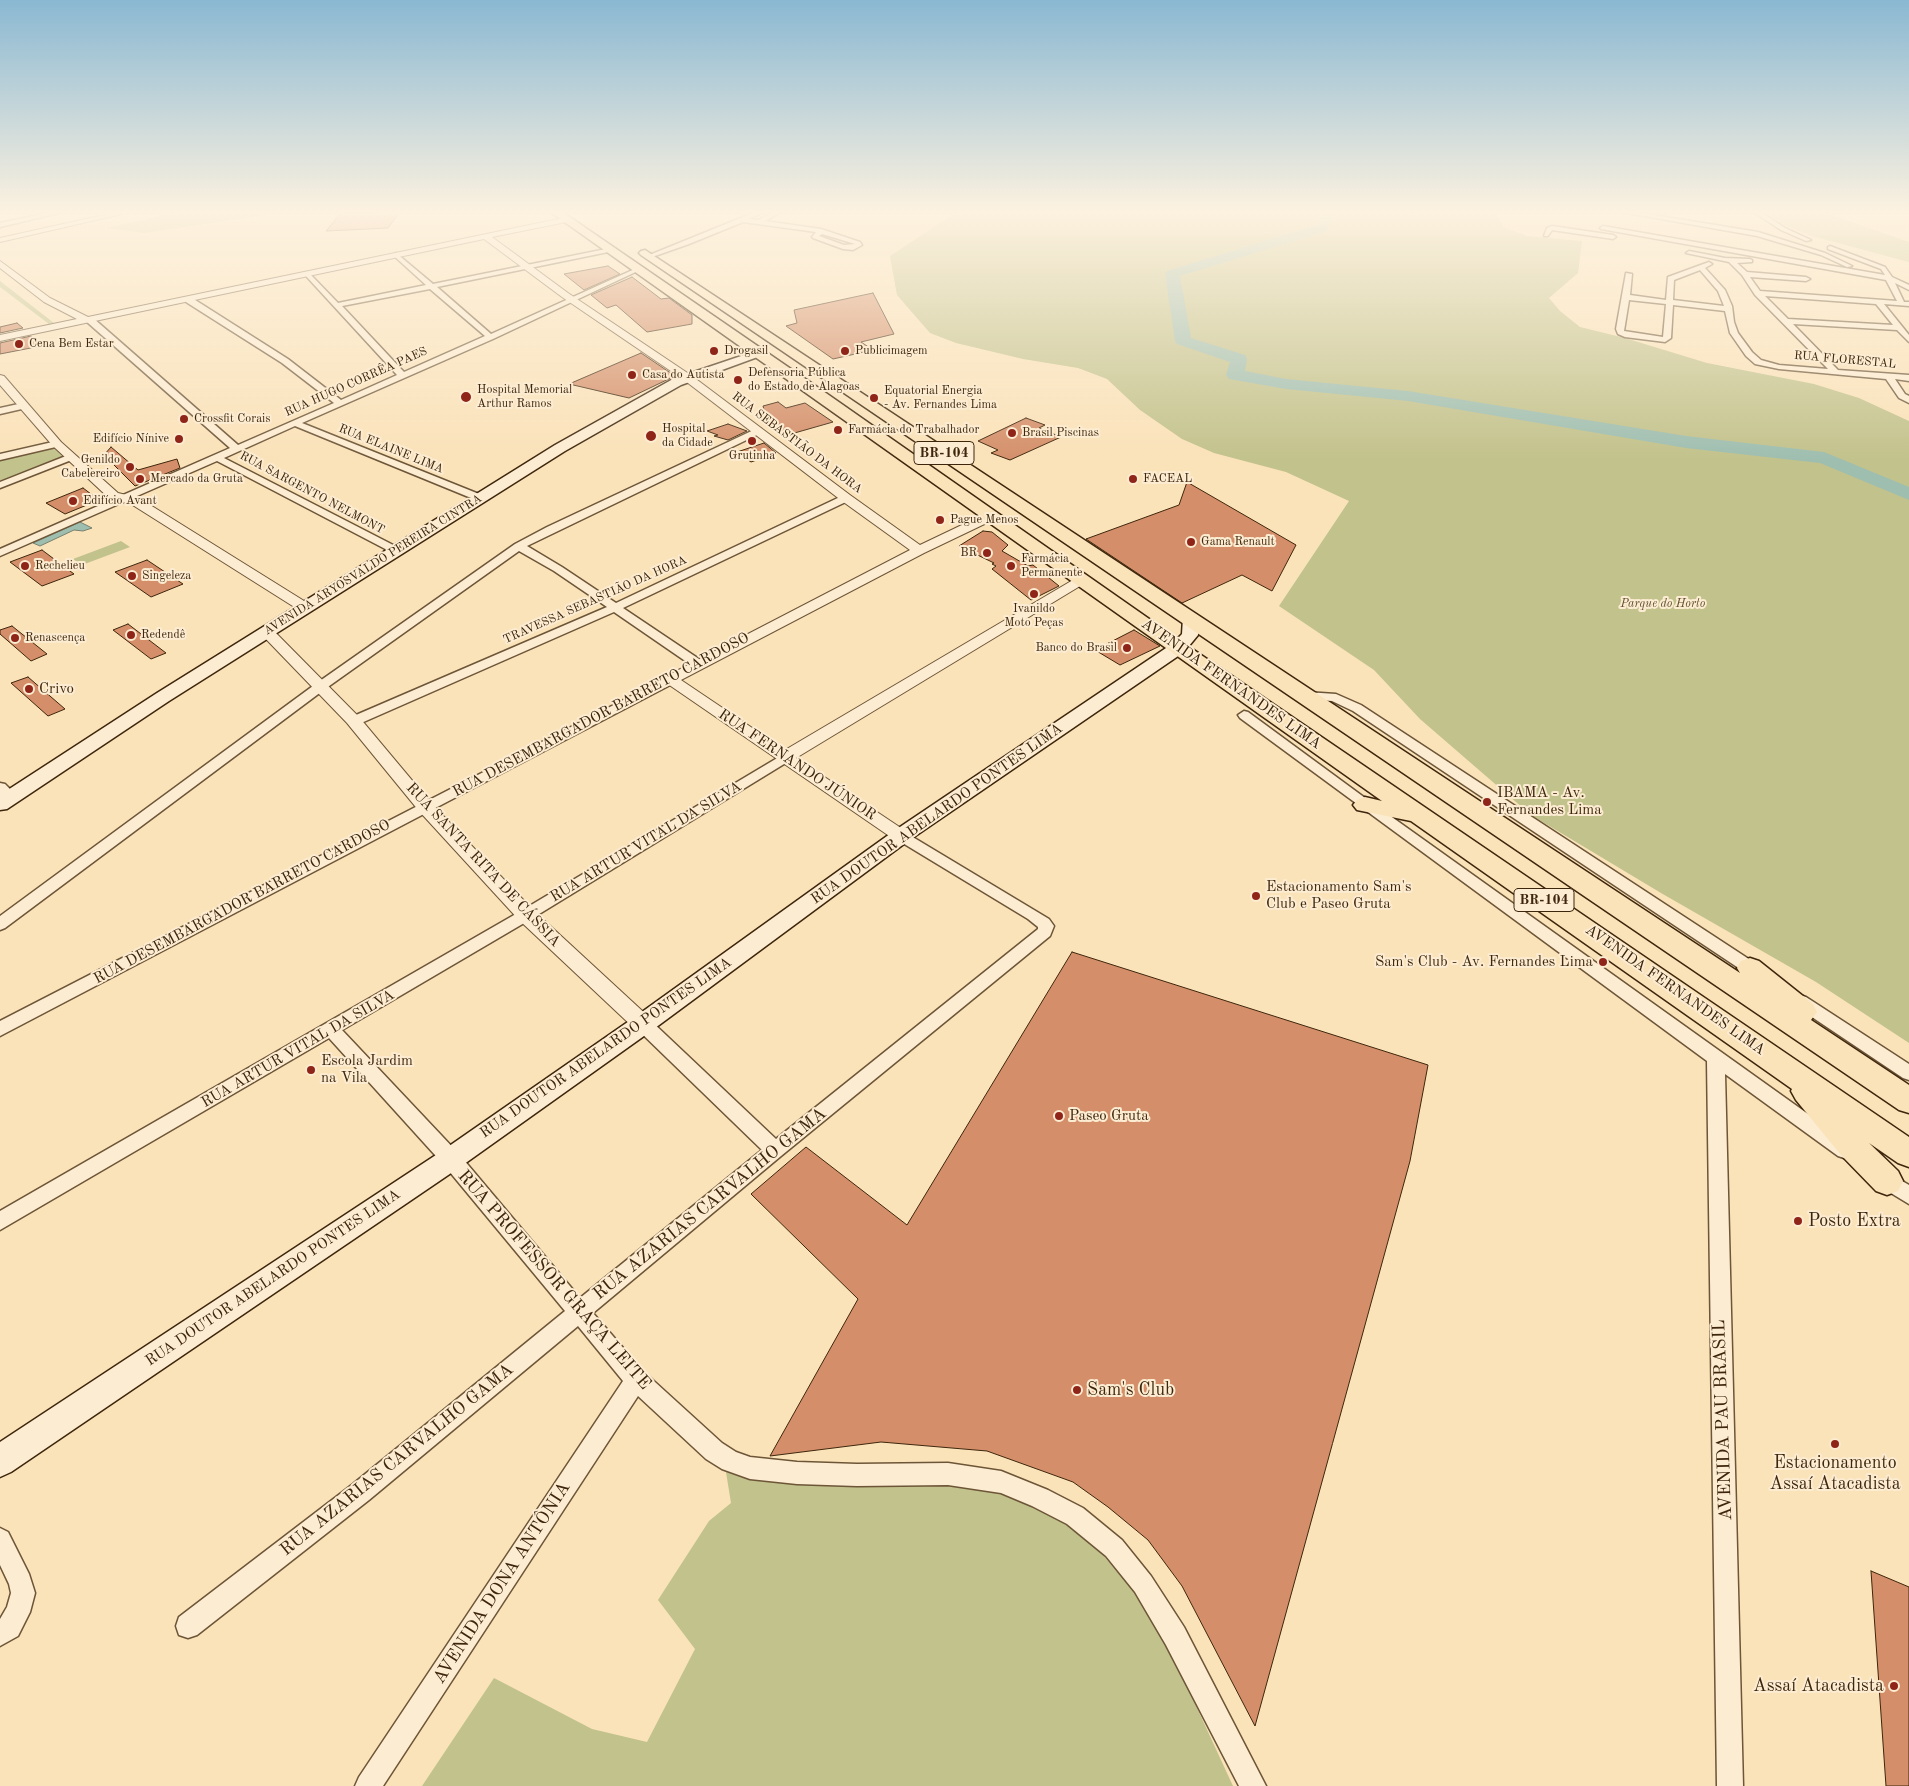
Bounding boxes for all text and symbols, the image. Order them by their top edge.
place label: Cena Bem Estar [29,337,114,351]
marker: Cena Bem Estar [13,338,25,350]
street label: RUA HUGO CORRÊA PAES [283,344,429,420]
place label: Drogasil [724,344,768,358]
place label: Publicimagem [855,344,928,358]
marker: Drogasil [708,345,720,357]
marker: Publicimagem [839,345,851,357]
street label: RUA FLORESTAL [1793,348,1897,372]
place label: Defensoria Pública do Estado de Alagoas [748,366,860,394]
place label: Casa do Autista [642,368,724,382]
marker: Casa do Autista [626,369,638,381]
marker: Defensoria Pública do Estado de Alagoas [732,374,744,386]
place label: Hospital Memorial Arthur Ramos [477,383,572,411]
place label: Equatorial Energia - Av. Fernandes Lima [884,384,997,412]
street label: RUA SEBASTIÃO DA HORA [729,389,865,497]
marker: Hospital Memorial Arthur Ramos [459,390,473,404]
marker: Equatorial Energia - Av. Fernandes Lima [868,392,880,404]
place label: Crossfit Corais [194,412,271,426]
marker: Crossfit Corais [178,413,190,425]
street label: RUA ELAINE LIMA [336,421,446,477]
place label: Hospital da Cidade [662,422,713,450]
place label: Farmácia do Trabalhador [848,423,979,437]
marker: Farmácia do Trabalhador [832,424,844,436]
place label: Brasil Piscinas [1022,426,1099,440]
marker: Brasil Piscinas [1006,427,1018,439]
marker: Hospital da Cidade [644,429,658,443]
place label: Edifício Nínive [93,432,169,446]
marker: Edifício Nínive [173,433,185,445]
marker: Grutinha [746,435,758,447]
road number: BR-104 [914,442,974,464]
street label: RUA SARGENTO NELMONT [237,449,387,537]
place label: Grutinha [729,449,775,463]
place label: Genildo Cabelereiro [61,453,120,481]
marker: Genildo Cabelereiro [124,461,136,473]
place label: Mercado da Gruta [150,472,243,486]
place label: FACEAL [1143,472,1192,486]
marker: Mercado da Gruta [134,473,146,485]
marker: FACEAL [1127,473,1139,485]
street label: AVENIDA ARYOSVALDO PEREIRA CINTRA [261,491,485,639]
place label: Edifício Avant [83,494,157,508]
marker: Edifício Avant [67,495,79,507]
place label: Pague Menos [950,513,1019,527]
marker: Pague Menos [934,514,946,526]
place label: Gama Renault [1201,535,1275,549]
marker: Gama Renault [1185,536,1197,548]
place label: BR [960,546,977,560]
marker: BR [981,547,993,559]
place label: Farmácia Permanente [1021,552,1083,580]
street label: TRAVESSA SEBASTIÃO DA HORA [501,553,689,647]
place label: Rechelieu [35,559,85,573]
marker: Rechelieu [19,560,31,572]
marker: Farmácia Permanente [1005,560,1017,572]
place label: Singeleza [142,569,191,583]
marker: Singeleza [126,570,138,582]
marker: Ivanildo Moto Peças [1028,588,1040,600]
park label: Parque do Horto [1621,597,1705,611]
place label: Ivanildo Moto Peças [1005,602,1063,630]
street label: AVENIDA FERNANDES LIMA [1138,615,1324,753]
place label: Redendê [141,628,185,642]
marker: Redendê [125,629,137,641]
street label: RUA DESEMBARGADOR BARRETO CARDOSO [450,629,752,801]
place label: Renascença [25,631,85,645]
marker: Renascença [9,632,21,644]
place label: Banco do Brasil [1035,641,1117,655]
marker: Banco do Brasil [1121,642,1133,654]
place label: Crivo [39,680,74,698]
marker: Crivo [23,683,35,695]
street label: RUA FERNANDO JÚNIOR [715,705,879,825]
street label: RUA DOUTOR ABELARDO PONTES LIMA [808,720,1066,908]
street label: RUA ARTUR VITAL DA SILVA [547,778,745,906]
street label: RUA SANTA RITA DE CÁSSIA [402,779,564,951]
place label: IBAMA - Av. Fernandes Lima [1497,784,1602,819]
marker: IBAMA - Av. Fernandes Lima [1481,796,1493,808]
street label: RUA DESEMBARGADOR BARRETO CARDOSO [91,816,393,988]
place label: Estacionamento Sam's Club e Paseo Gruta [1266,878,1412,913]
road number: BR-104 [1514,888,1574,912]
marker: Estacionamento Sam's Club e Paseo Gruta [1250,890,1262,902]
street label: AVENIDA FERNANDES LIMA [1582,921,1768,1059]
place label: Sam's Club - Av. Fernandes Lima [1375,953,1593,971]
street label: RUA DOUTOR ABELARDO PONTES LIMA [477,954,735,1142]
marker: Sam's Club - Av. Fernandes Lima [1597,956,1609,968]
street label: RUA ARTUR VITAL DA SILVA [198,986,398,1112]
place label: Escola Jardim na Vila [321,1052,413,1087]
marker: Escola Jardim na Vila [305,1064,317,1076]
street label: RUA AZARIAS CARVALHO GAMA [589,1103,831,1305]
place label: Paseo Gruta [1069,1107,1149,1125]
marker: Paseo Gruta [1053,1110,1065,1122]
street label: RUA PROFESSOR GRAÇA LEITE [453,1166,655,1394]
street label: RUA DOUTOR ABELARDO PONTES LIMA [142,1186,404,1370]
place label: Posto Extra [1808,1210,1901,1232]
marker: Posto Extra [1792,1215,1804,1227]
street label: AVENIDA PAU BRASIL [1709,1319,1737,1521]
street label: RUA AZARIAS CARVALHO GAMA [276,1359,518,1561]
place label: Sam's Club [1087,1379,1174,1401]
marker: Sam's Club [1071,1384,1083,1396]
marker: Estacionamento Assaí Atacadista [1829,1438,1841,1450]
place label: Estacionamento Assaí Atacadista [1769,1452,1901,1495]
street label: AVENIDA DONA ANTÔNIA [429,1478,575,1688]
place label: Assaí Atacadista [1753,1675,1884,1697]
marker: Assaí Atacadista [1888,1680,1900,1692]

